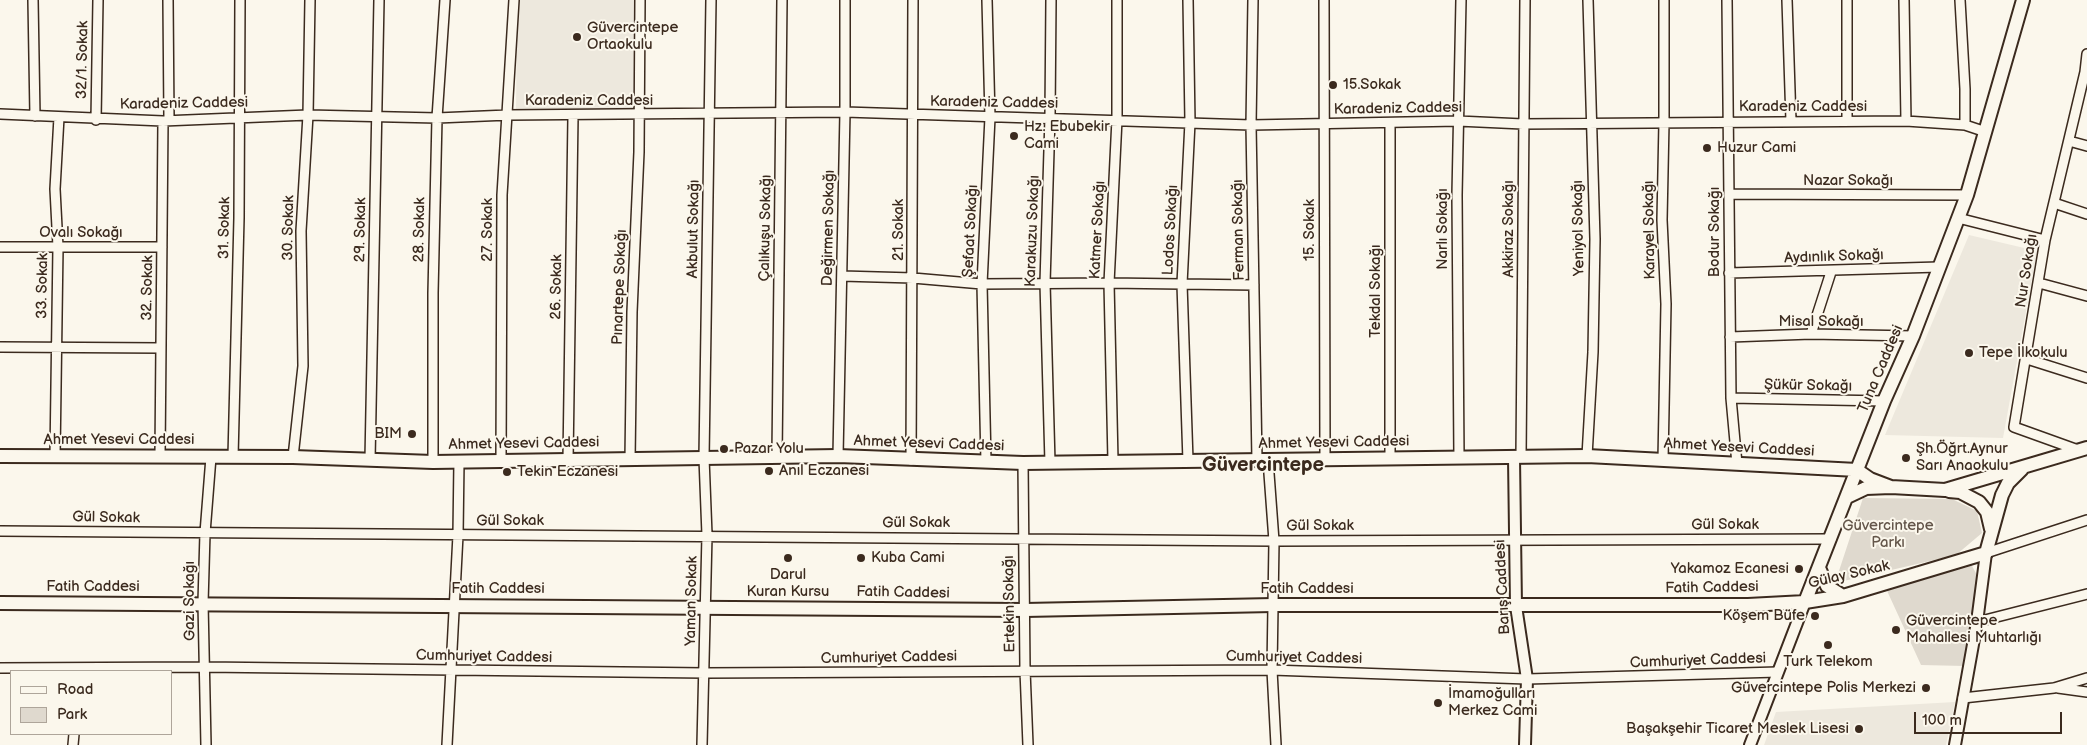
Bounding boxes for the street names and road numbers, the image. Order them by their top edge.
street label: 32/1. Sokak [73,21,93,99]
street label: Karadeniz Caddesi [525,92,653,110]
street label: Karadeniz Caddesi [930,93,1058,113]
street label: Karadeniz Caddesi [120,94,248,114]
street label: Karadeniz Caddesi [1739,98,1867,116]
street label: Karadeniz Caddesi [1334,99,1462,119]
street label: Değirmen Sokağı [819,170,839,286]
street label: Nazar Sokağı [1803,172,1893,190]
street label: Çalıkuşu Sokağı [756,174,776,282]
street label: Karakuzu Sokağı [1022,175,1044,287]
street label: Akbulut Sokağı [684,179,704,279]
street label: Ferman Sokağı [1229,179,1249,281]
street label: Katmer Sokağı [1086,180,1110,280]
street label: Akkiraz Sokağı [1500,180,1518,278]
street label: Yeniyol Sokağı [1569,180,1589,276]
street label: Karayel Sokağı [1640,180,1660,280]
street label: Şefaat Sokağı [960,184,982,278]
street label: Lodos Sokağı [1160,184,1182,276]
street label: Bodur Sokağı [1706,187,1724,277]
street label: Narlı Sokağı [1434,188,1452,270]
street label: 30. Sokak [279,195,299,261]
street label: 31. Sokak [215,197,235,259]
street label: 29. Sokak [351,197,371,263]
street label: 28. Sokak [410,197,430,263]
street label: 27. Sokak [479,198,497,262]
street label: 21. Sokak [890,199,908,261]
street label: 15. Sokak [1301,199,1319,261]
street label: Ovalı Sokağı [39,224,123,242]
street label: Pınartepe Sokağı [609,229,631,345]
street label: Nur Sokağı [2012,233,2042,309]
street label: Tekdal Sokağı [1367,244,1385,338]
street label: Aydınlık Sokağı [1784,246,1884,268]
street label: 33. Sokak [33,253,53,319]
street label: 26. Sokak [547,254,567,320]
street label: 32. Sokak [138,255,158,321]
street label: Misal Sokağı [1778,313,1864,331]
street label: Tuna Caddesi [1854,322,1908,416]
street label: Şükür Sokağı [1764,376,1852,396]
street label: Ahmet Yesevi Caddesi [44,431,194,449]
street label: Ahmet Yesevi Caddesi [853,432,1005,456]
street label: Ahmet Yesevi Caddesi [1258,433,1410,453]
street label: Ahmet Yesevi Caddesi [448,434,600,454]
street label: Ahmet Yesevi Caddesi [1663,435,1815,461]
street label: Gül Sokak [72,508,140,528]
street label: Gül Sokak [476,512,544,530]
street label: Gül Sokak [882,514,950,532]
street label: Gül Sokak [1691,516,1759,534]
street label: Gül Sokak [1286,517,1354,535]
street label: Barış Caddesi [1492,539,1514,635]
street label: Ertekin Sokağı [1000,555,1020,653]
street label: Yaman Sokak [682,556,702,646]
street label: Gülay Sokak [1807,557,1891,593]
street label: Gazi Sokağı [181,561,199,641]
street label: Fatih Caddesi [46,578,140,596]
street label: Fatih Caddesi [1665,578,1759,598]
street label: Fatih Caddesi [451,580,545,598]
street label: Fatih Caddesi [1260,580,1354,598]
street label: Fatih Caddesi [856,583,950,603]
street label: Cumhuriyet Caddesi [416,647,552,667]
street label: Cumhuriyet Caddesi [821,648,957,668]
street label: Cumhuriyet Caddesi [1226,648,1362,668]
street label: Cumhuriyet Caddesi [1629,650,1767,672]

